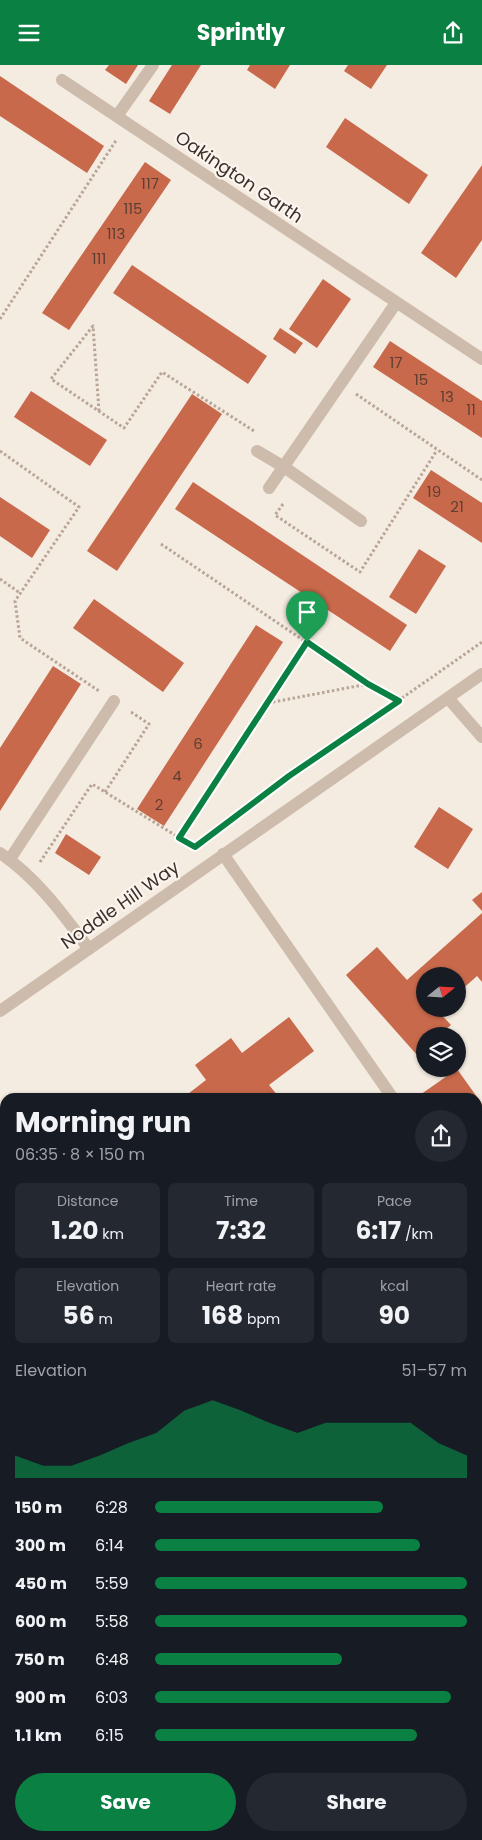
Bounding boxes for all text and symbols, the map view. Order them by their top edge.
text: Sprintly [197,17,285,48]
icon: menu [15,19,43,47]
icon: share [439,19,467,47]
street label: Oakington Garth [171,125,308,229]
house number: 117 [141,173,159,194]
house number: 115 [123,198,143,219]
house number: 113 [107,223,125,244]
house number: 111 [92,248,106,269]
house number: 17 [390,352,403,373]
house number: 15 [414,369,428,390]
house number: 13 [440,386,454,407]
house number: 11 [466,399,476,420]
house number: 19 [427,481,441,502]
house number: 21 [450,496,464,517]
pin [286,591,328,642]
icon: arrive [293,598,321,626]
house number: 6 [193,733,203,754]
house number: 4 [172,765,182,786]
house number: 2 [155,794,163,815]
street label: Noddle Hill Way [55,854,184,955]
north arrow [416,967,466,1017]
map controls [416,967,466,1077]
button: layers [416,1027,466,1077]
text: Morning run [15,1103,191,1142]
button: share [415,1110,467,1162]
text: 06:35 · 8 × 150 m [15,1143,145,1166]
text: Distance [57,1191,118,1211]
text: Time [224,1191,258,1211]
text: Pace [377,1191,412,1211]
text: 1.20 [51,1213,98,1248]
text: 7:32 [216,1213,266,1248]
text: 6:17 [355,1213,401,1248]
text: km [98,1224,124,1244]
text: /km [401,1224,433,1244]
text: Elevation [56,1276,119,1296]
text: Heart rate [206,1276,276,1296]
text: kcal [380,1276,409,1296]
text: 56 [62,1298,95,1333]
text: 168 [202,1298,243,1333]
text: 90 [378,1298,410,1333]
text: m [95,1309,113,1329]
text: bpm [243,1309,280,1329]
text: Elevation [15,1359,87,1382]
text: 51–57 m [401,1359,467,1382]
text: 150 m [15,1496,62,1519]
text: 6:28 [95,1496,128,1519]
text: 300 m [15,1534,66,1557]
text: 6:14 [95,1534,124,1557]
text: 450 m [15,1572,67,1595]
text: 5:59 [95,1572,129,1595]
text: 600 m [15,1610,66,1633]
text: 5:58 [95,1610,129,1633]
text: 750 m [15,1648,65,1671]
text: 6:48 [95,1648,129,1671]
text: 900 m [15,1686,66,1709]
text: 6:03 [95,1686,128,1709]
text: 1.1 km [15,1724,62,1747]
text: 6:15 [95,1724,124,1747]
button: Save [15,1773,236,1831]
button: Share [246,1773,467,1831]

